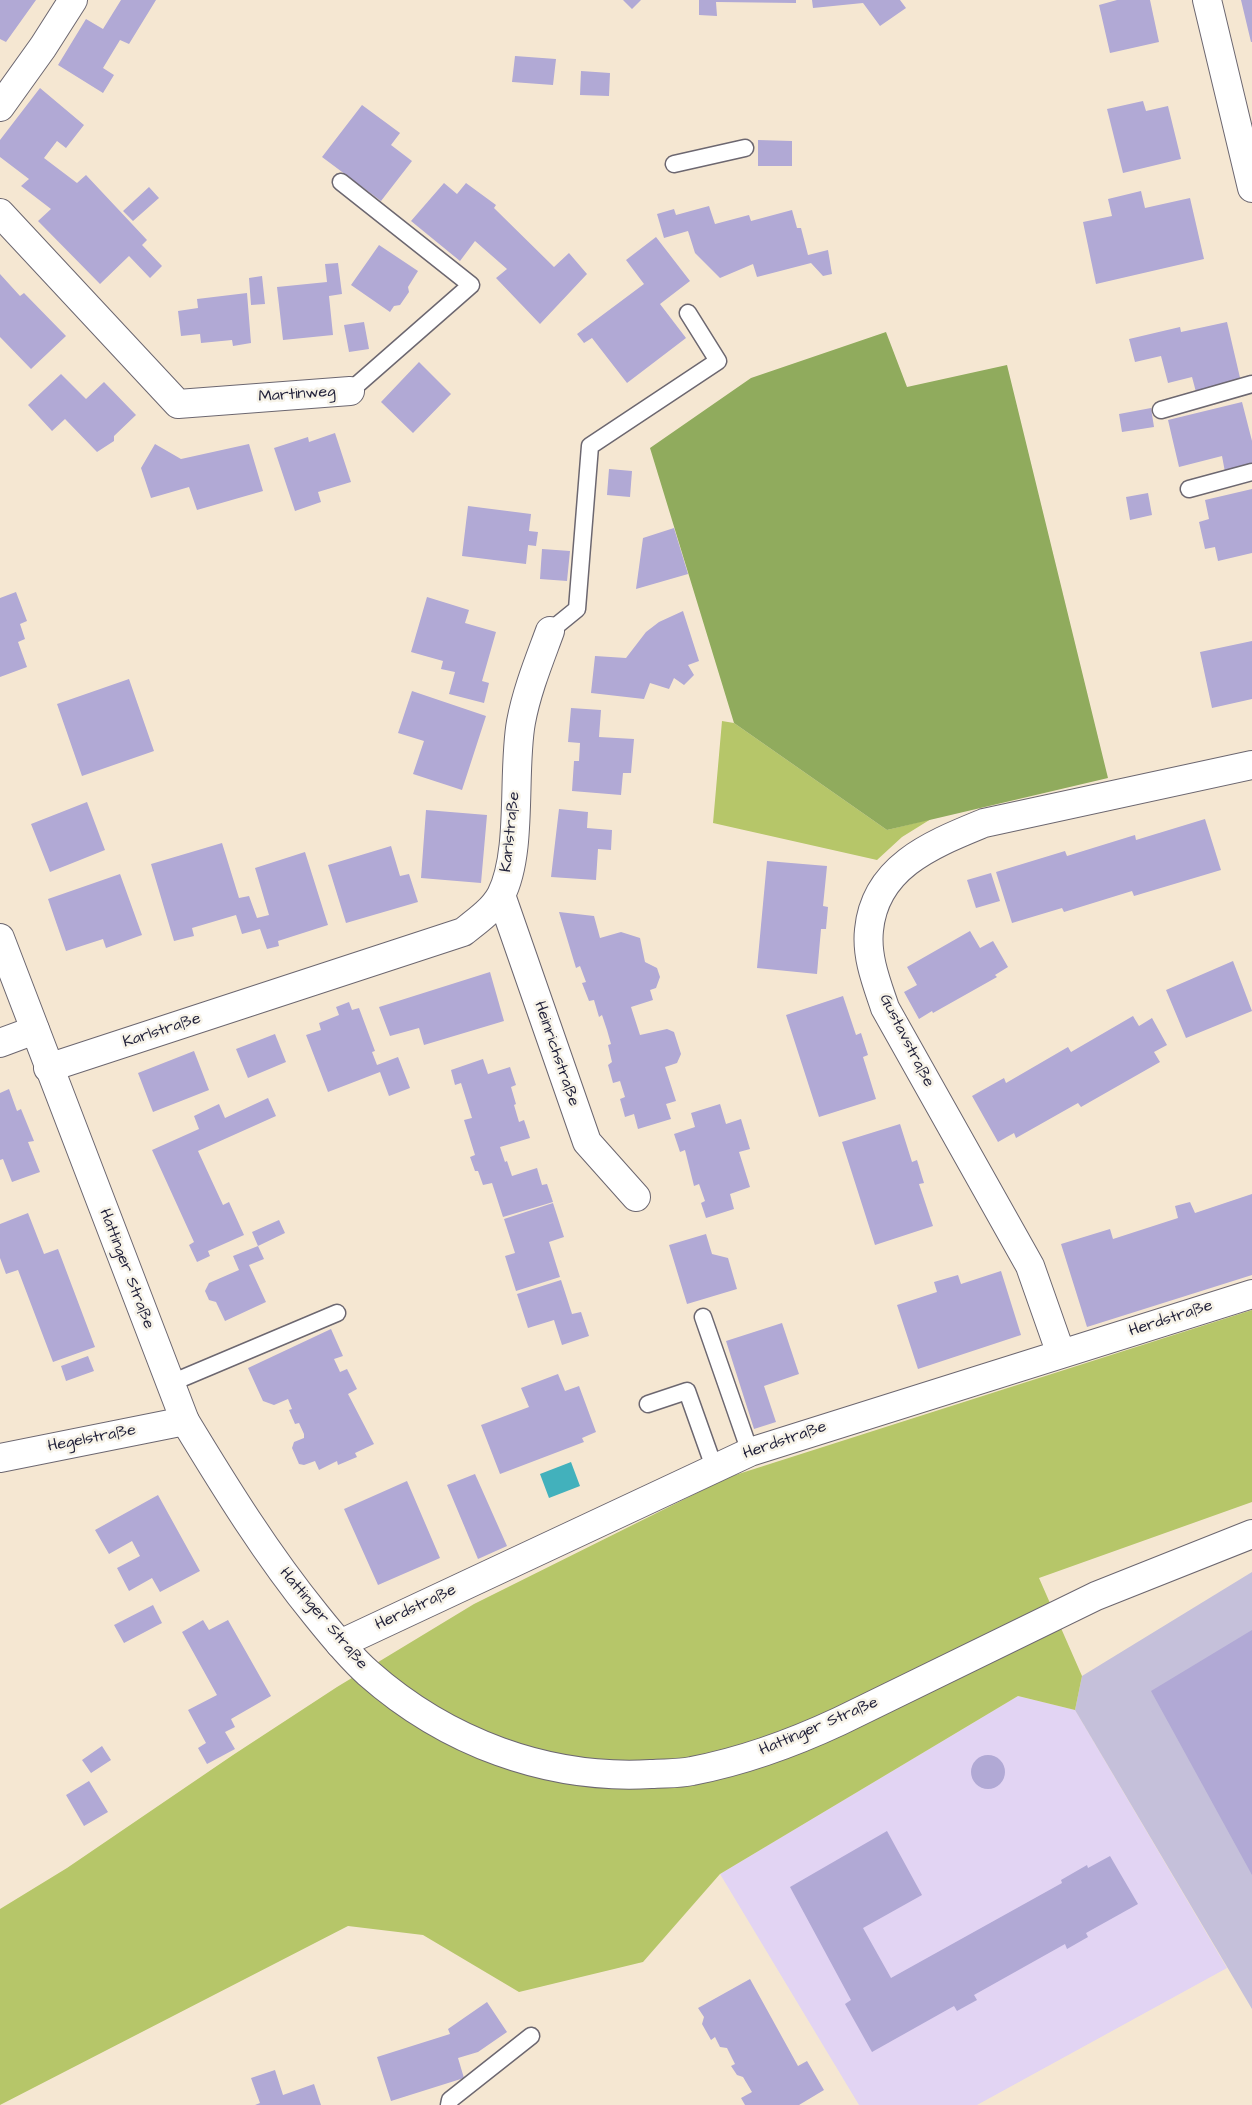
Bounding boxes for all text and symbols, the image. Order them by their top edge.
street label: Martinweg [258,383,336,407]
street label: Karlstraße [497,791,525,873]
street label: Gustavstraße [874,991,938,1091]
street label: Heinrichstraße [529,999,583,1109]
street label: Karlstraße [121,1009,203,1053]
street label: Hattinger Straße [94,1206,158,1332]
street label: Herdstraße [1127,1296,1215,1342]
street label: Herdstraße [741,1418,829,1464]
street label: Hegelstraße [46,1421,138,1457]
street label: Hattinger Straße [275,1564,371,1674]
street label: Herdstraße [373,1581,459,1635]
street label: Hattinger Straße [757,1693,881,1761]

